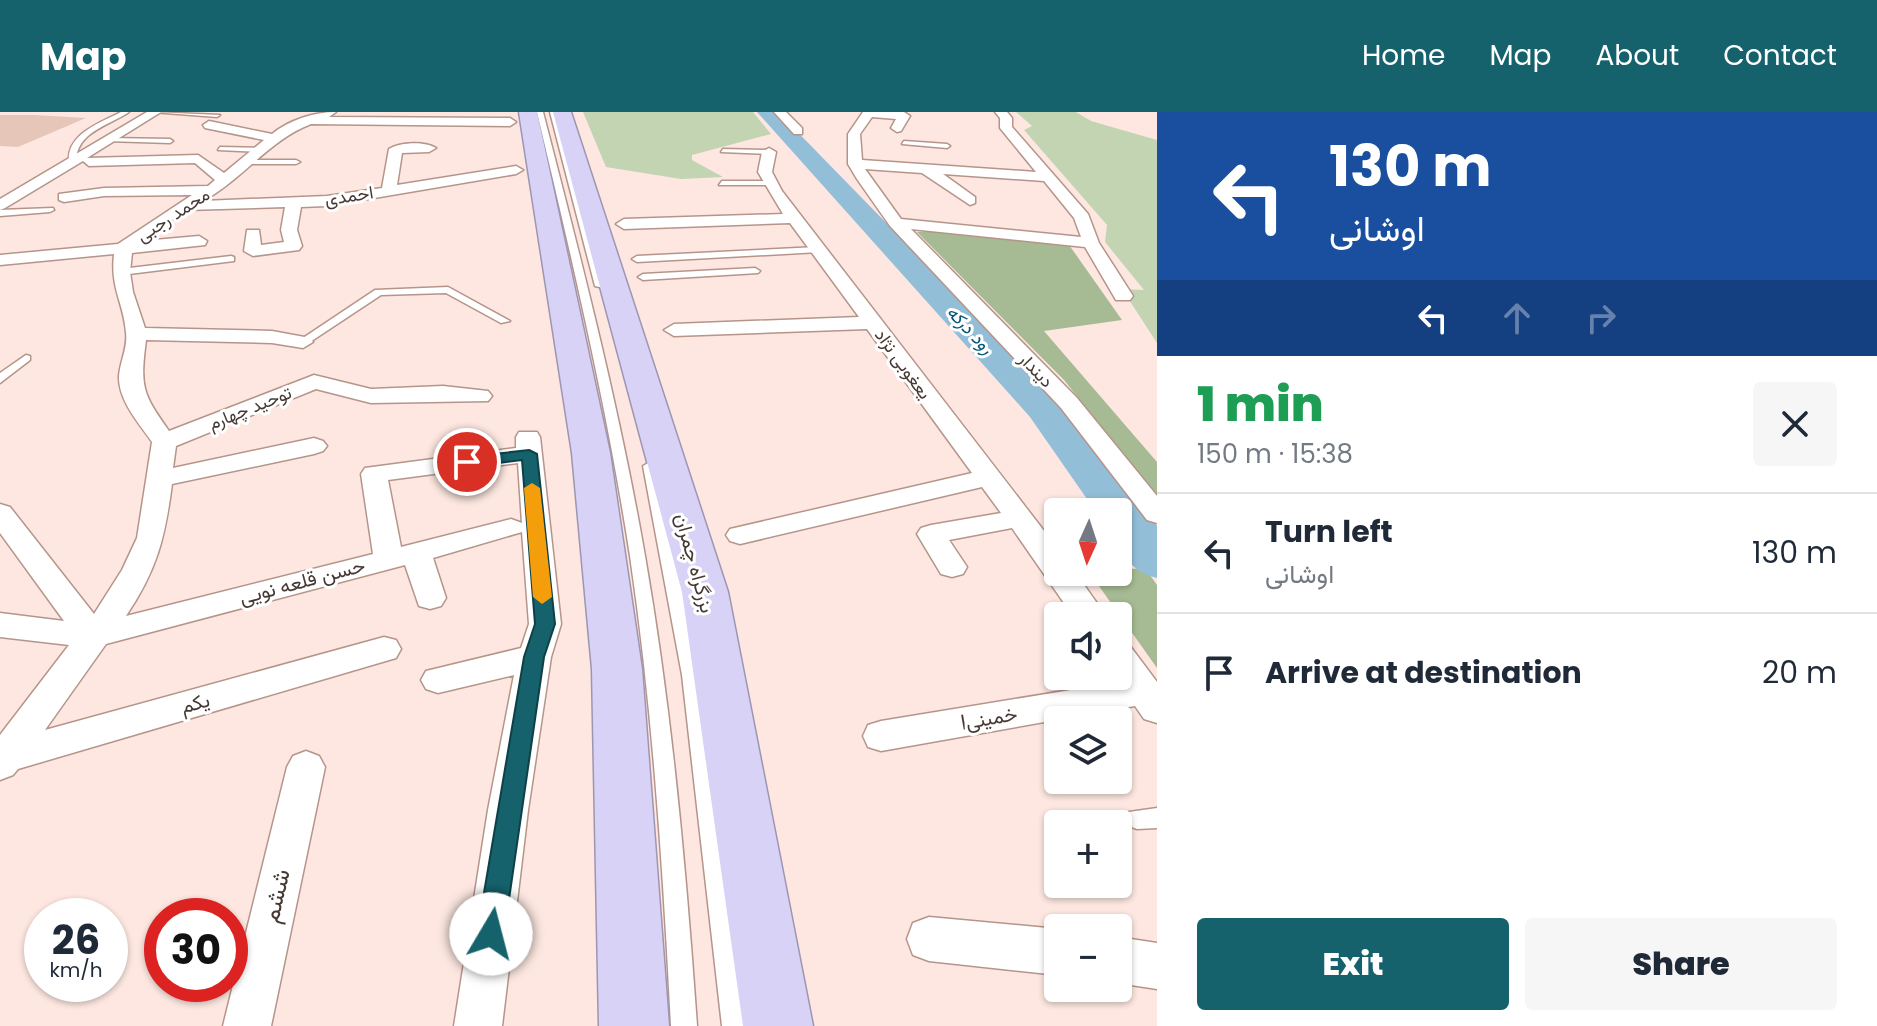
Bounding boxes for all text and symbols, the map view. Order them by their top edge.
text: Map [40,30,127,83]
text: Home [1362,36,1445,75]
text: Map [1489,36,1551,75]
text: About [1595,36,1679,75]
text: Contact [1723,36,1837,75]
text: 130 m [1329,127,1492,206]
icon: left [1197,144,1301,248]
street label: احمدی [323,179,375,212]
street label: محمد رجبی [131,182,214,248]
text: اوشانی [1329,203,1425,254]
icon: left [1411,296,1455,340]
icon: ahead [1495,296,1539,340]
icon: right [1579,296,1623,340]
water label: رود درکه [941,300,999,360]
street label: یعغوبی نژاد [869,323,938,404]
street label: دیندار [1013,346,1059,393]
text: 1 min [1197,371,1324,438]
street label: توحید چهارم [204,380,295,436]
button: close [1753,382,1837,466]
pin [433,428,501,496]
text: 150 m · 15:38 [1197,436,1353,472]
icon: arrive [445,440,489,484]
north arrow [1044,498,1132,586]
map controls [1044,498,1132,1002]
street label: بزرگراه چمران [668,510,722,616]
text: Turn left [1265,510,1393,553]
icon: left [1197,531,1241,575]
text: 130 m [1752,531,1837,574]
street label: حسن قلعه نویی [236,551,368,611]
text: اوشانی [1265,556,1334,592]
button: sound [1044,602,1132,690]
icon: arrive [1197,651,1241,695]
text: Arrive at destination [1265,651,1582,694]
text: 20 m [1762,651,1837,694]
street label: یکم [177,686,213,720]
street label: lخمینی [959,699,1019,737]
button: layers [1044,706,1132,794]
button: + [1044,810,1132,898]
street label: ششم [253,866,298,926]
position arrow [449,892,533,976]
speed limit sign: 30 [144,898,248,1002]
text: 26 [52,912,100,968]
button: − [1044,914,1132,1002]
button: Exit [1197,918,1509,1010]
button: Share [1525,918,1837,1010]
text: km/h [49,956,103,984]

